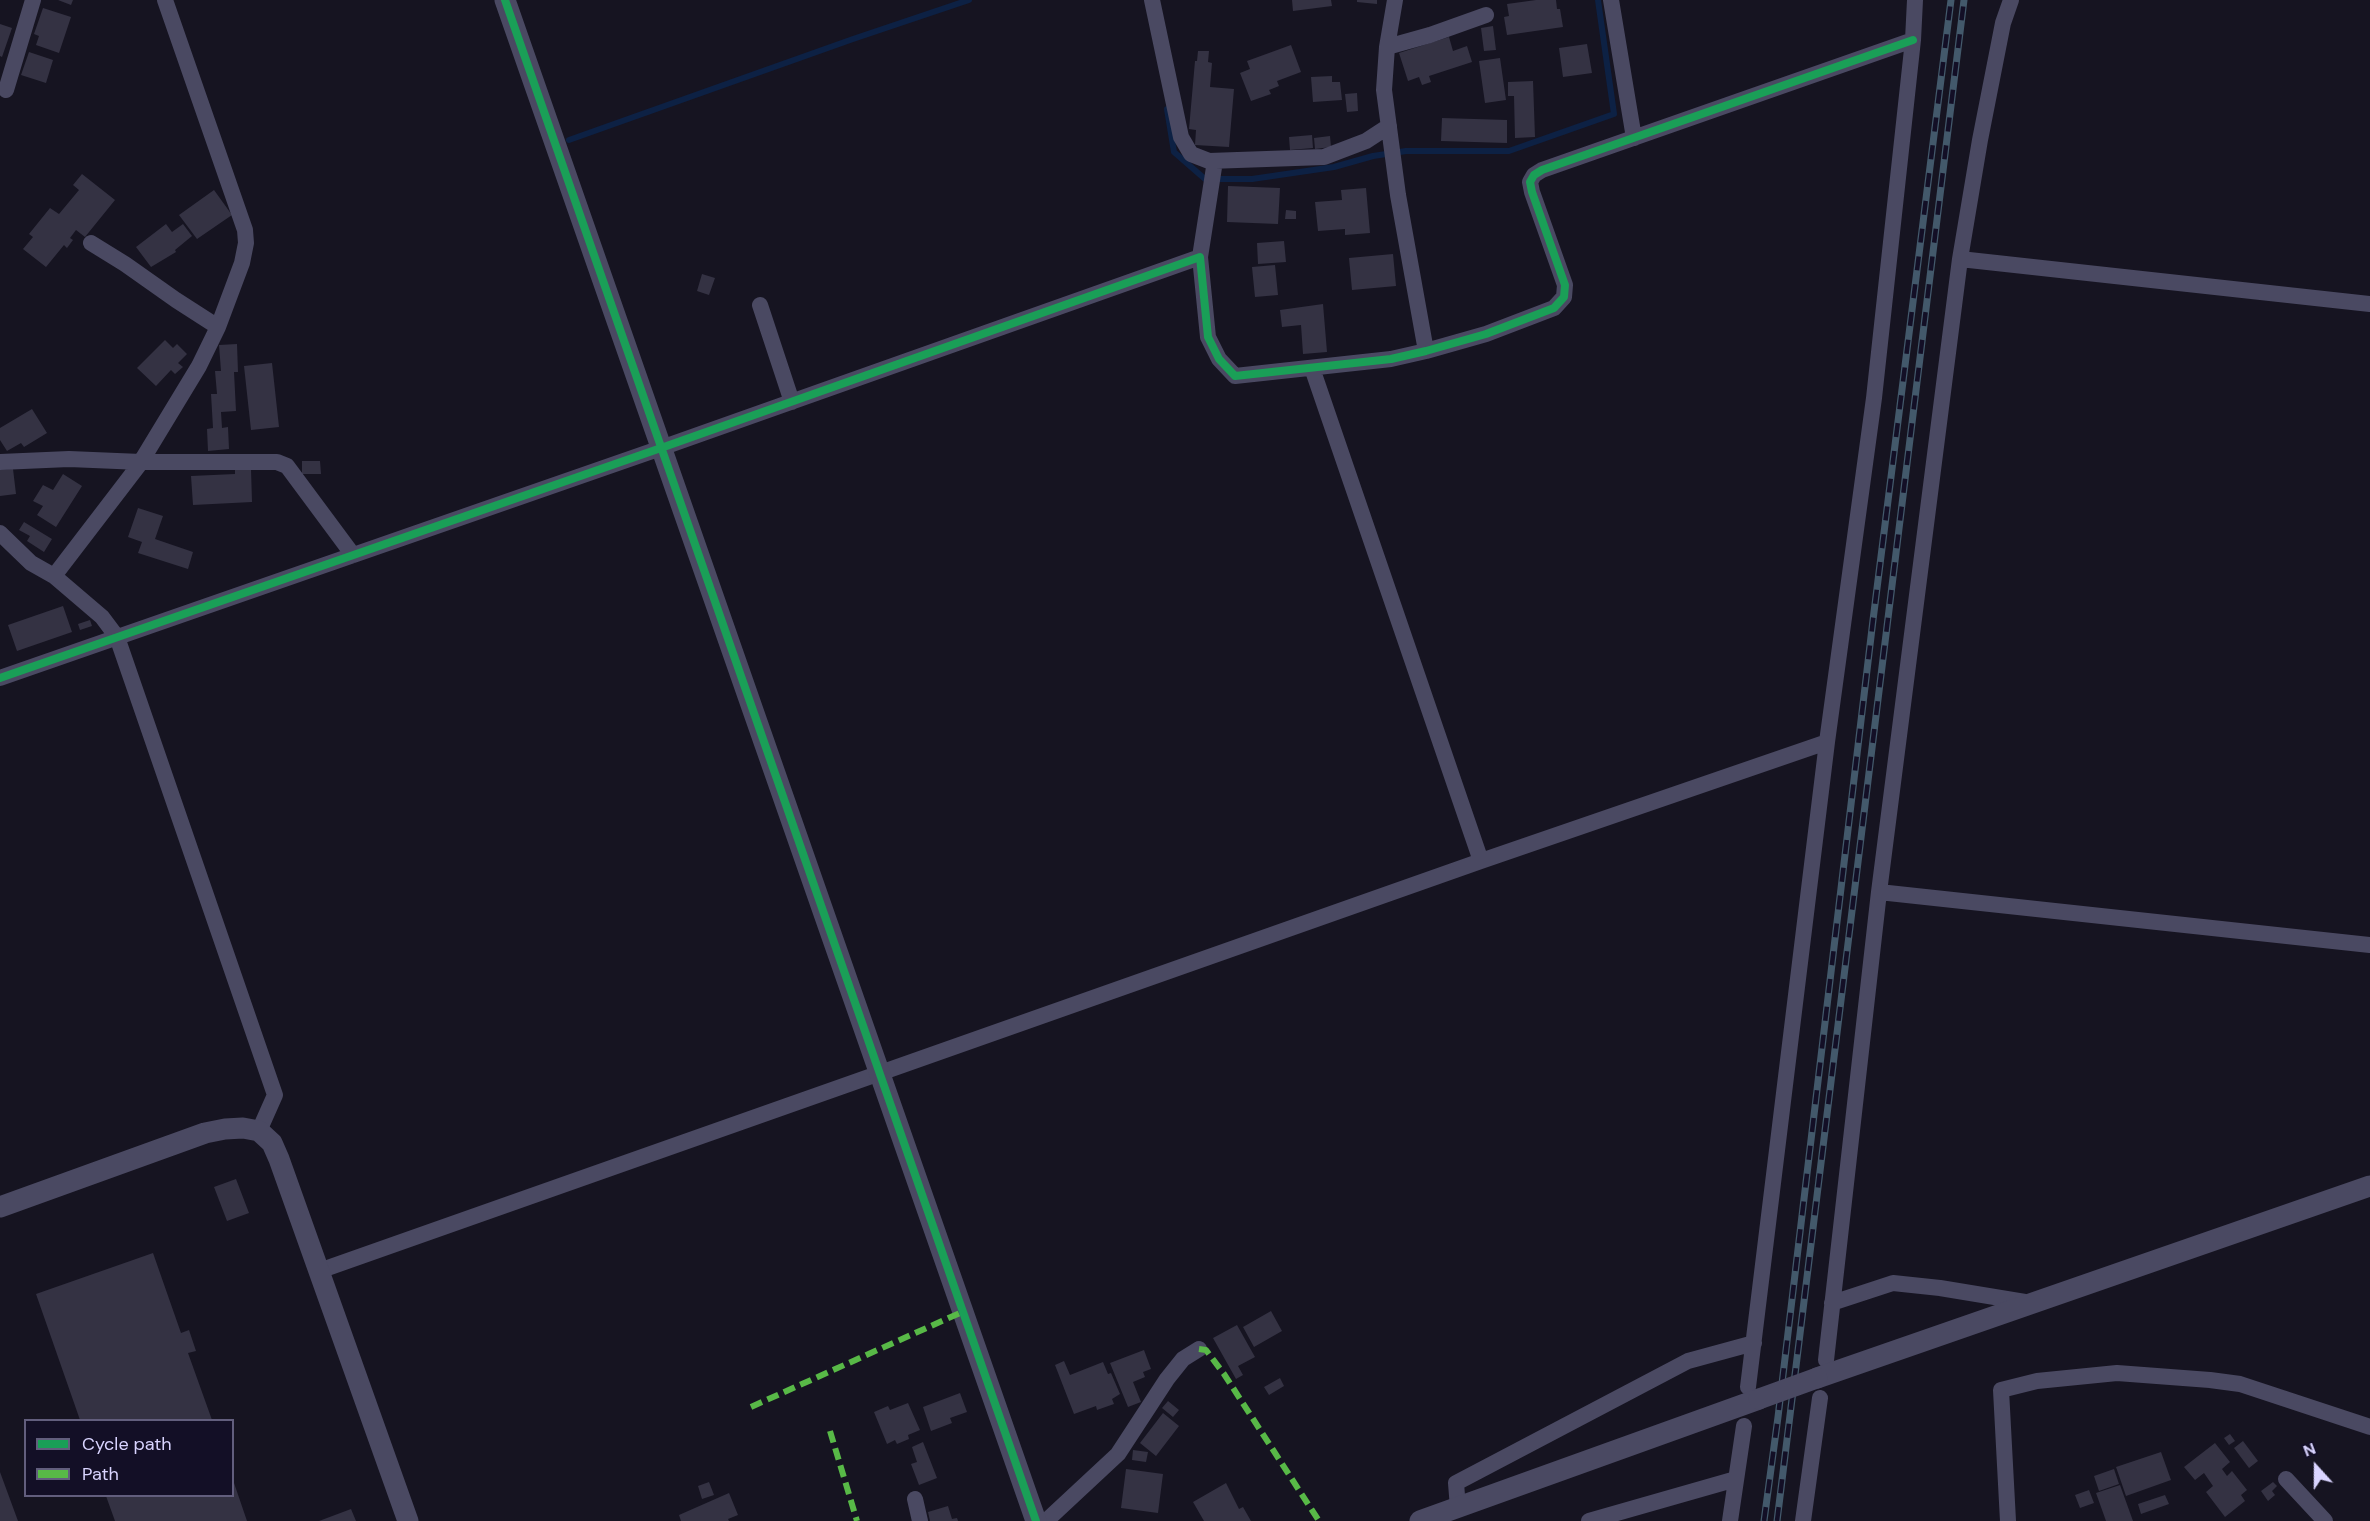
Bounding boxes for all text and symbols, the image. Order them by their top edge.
legend [24,1419,234,1497]
text: Cycle path [82,1432,172,1456]
north arrow [2286,1437,2346,1497]
text: N [2300,1438,2319,1462]
text: Path [82,1462,119,1486]

